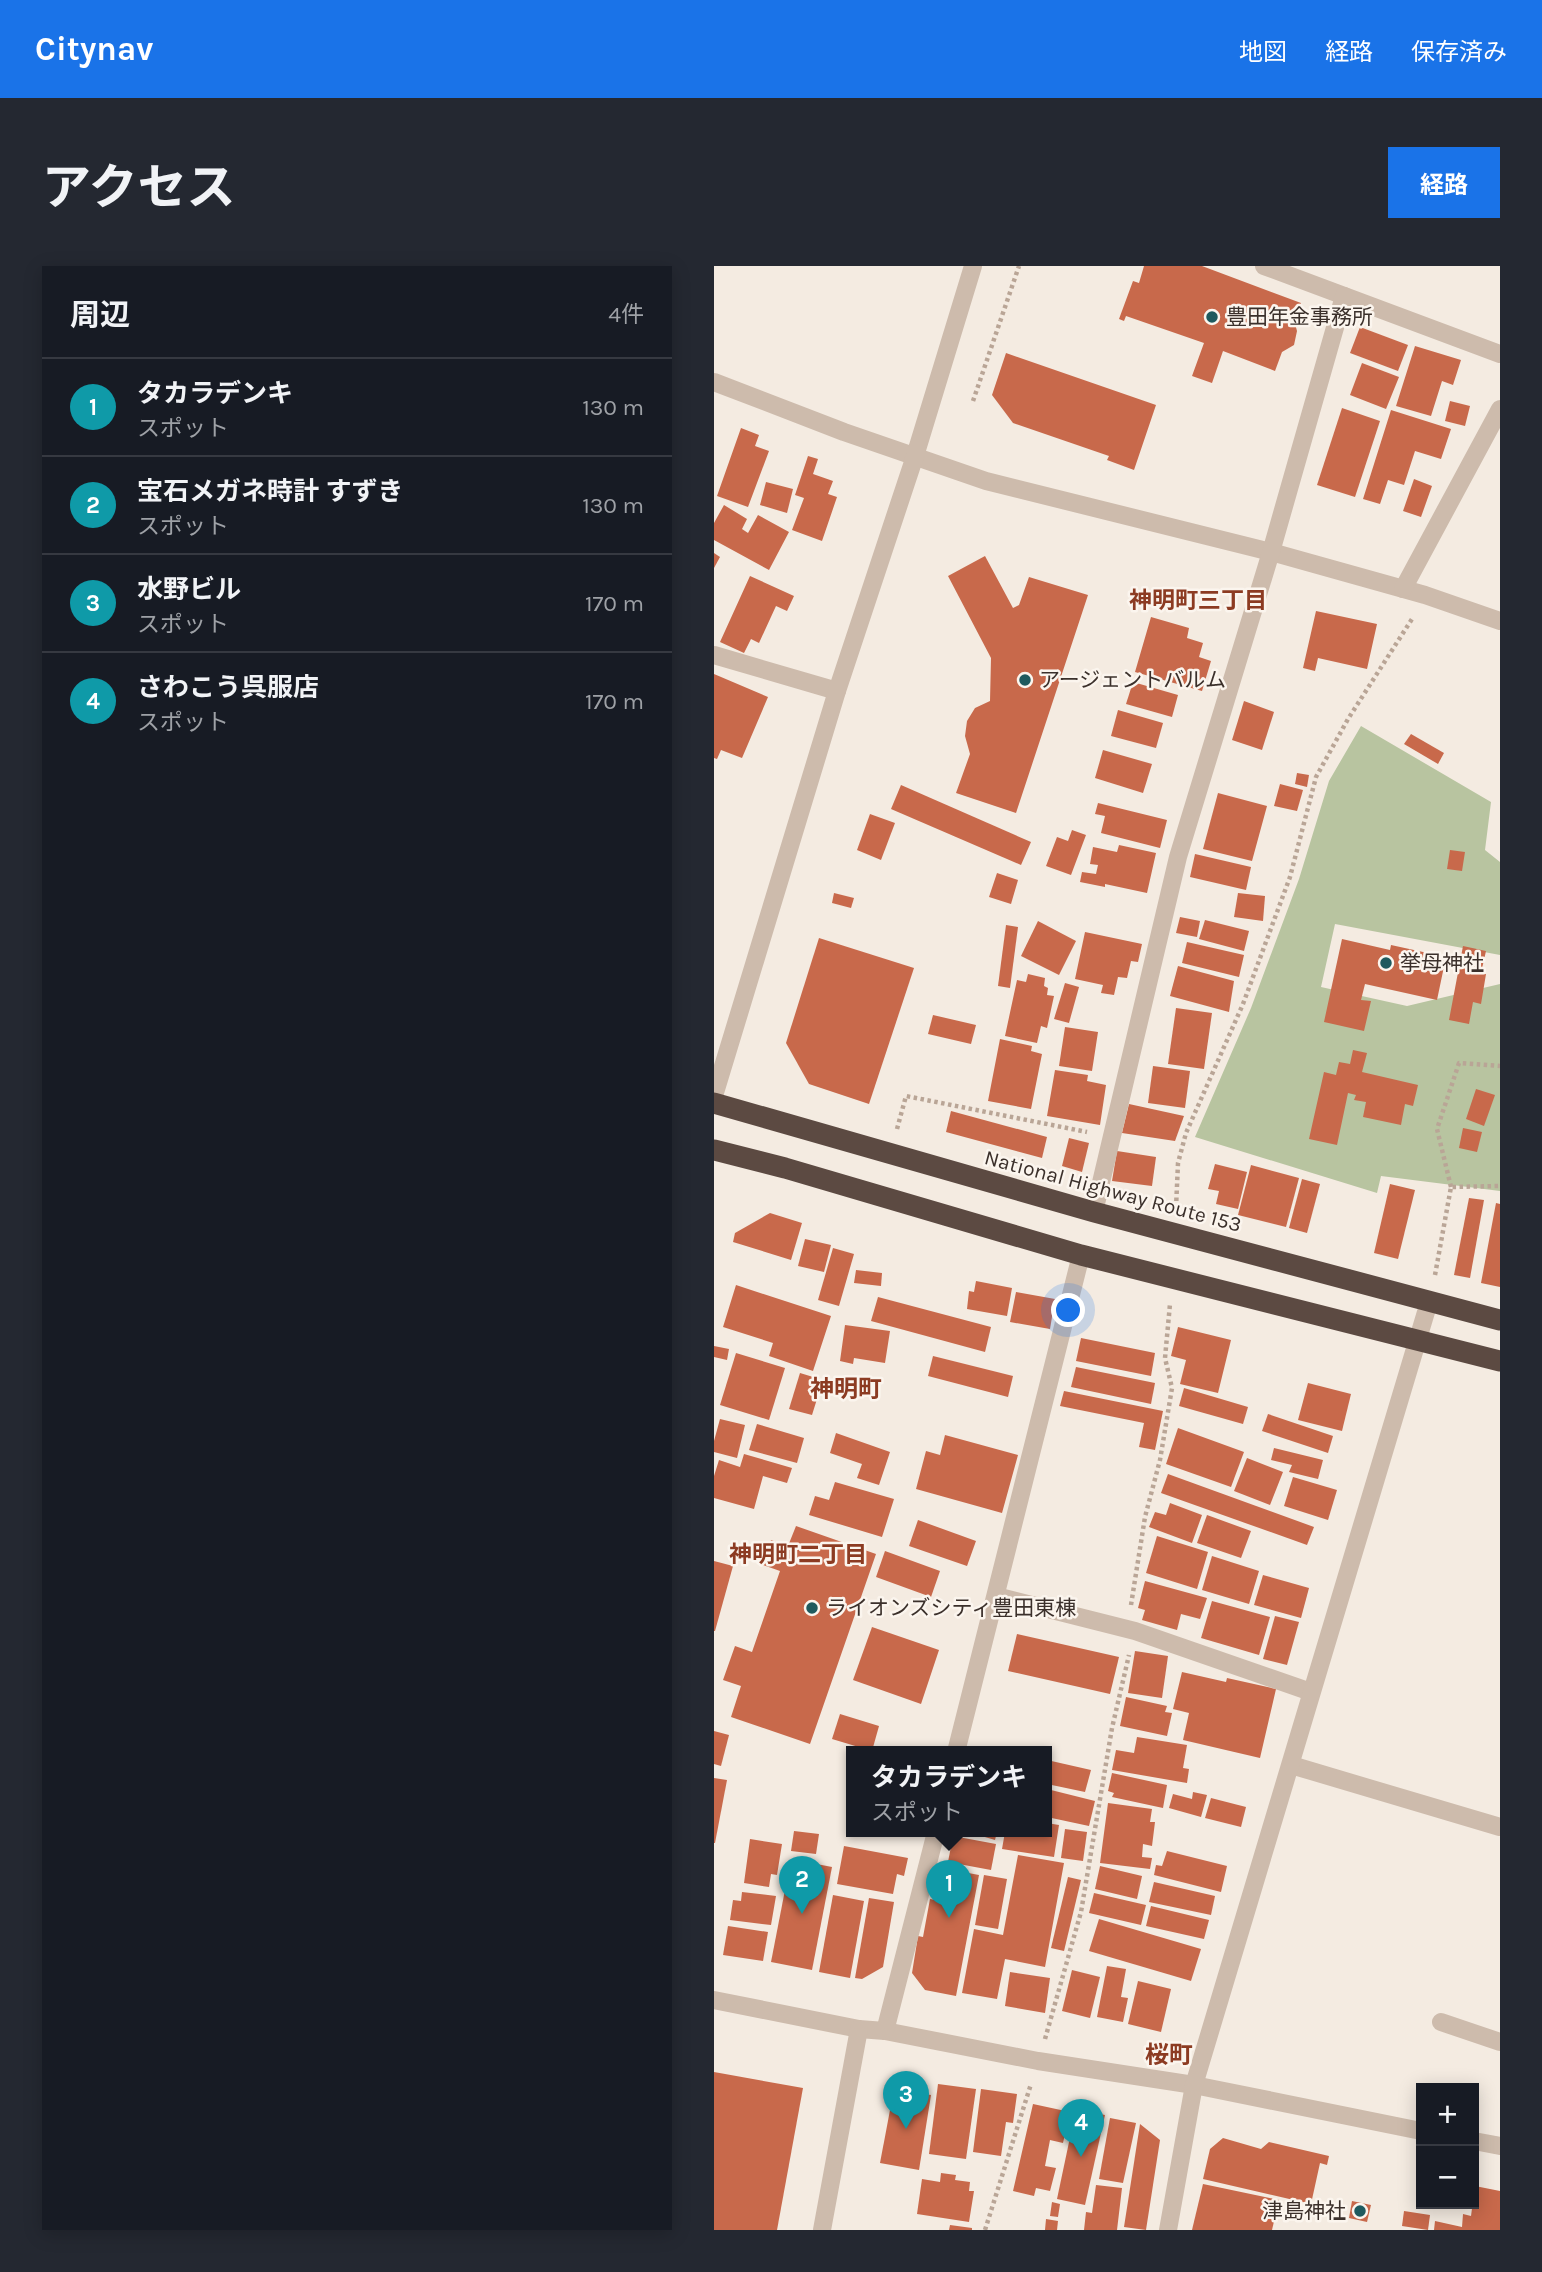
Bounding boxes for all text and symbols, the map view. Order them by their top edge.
text: Citynav [35,30,153,68]
text: 地図 [1239,38,1287,66]
text: 経路 [1325,38,1373,66]
text: 保存済み [1411,38,1507,66]
button: 経路 [1388,147,1500,218]
text: アクセス [42,159,236,216]
text: 周辺 [70,297,130,333]
text: 4件 [608,301,644,328]
place label: 豊田年金事務所 [1226,305,1373,329]
marker: 豊田年金事務所 [1204,309,1220,325]
text: タカラデンキ [137,378,293,409]
text: 1 [89,394,97,421]
text: 130 m [582,394,644,421]
text: スポット [137,415,229,442]
text: 宝石メガネ時計 すずき [137,476,404,507]
text: 2 [86,492,100,519]
text: 130 m [582,492,644,519]
text: スポット [137,513,229,540]
text: 水野ビル [137,574,241,605]
district label: 神明町三丁目 [1129,587,1267,614]
text: 3 [86,590,100,617]
text: 170 m [585,590,644,617]
text: スポット [137,611,229,638]
place label: アージェントバルム [1039,668,1226,692]
text: さわこう呉服店 [137,672,319,703]
marker: アージェントバルム [1017,672,1033,688]
text: 4 [86,688,100,715]
text: 170 m [585,688,644,715]
text: スポット [137,709,229,736]
place label: 挙母神社 [1400,951,1484,975]
marker: 挙母神社 [1378,955,1394,971]
street label: National Highway Route 153 [982,1145,1244,1237]
your location [1051,1293,1085,1327]
district label: 神明町 [810,1375,882,1403]
district label: 神明町二丁目 [729,1541,867,1568]
place label: ライオンズシティ豊田東棟 [826,1596,1076,1620]
marker: ライオンズシティ豊田東棟 [804,1600,820,1616]
popup [846,1746,1052,1837]
text: タカラデンキ [871,1762,1027,1793]
text: スポット [871,1799,963,1826]
pin: 2 [779,1856,825,1914]
pin: 1 [926,1860,972,1918]
district label: 桜町 [1145,2041,1193,2069]
pin: 3 [883,2071,929,2129]
map controls [1416,2083,1479,2209]
button: + [1416,2083,1479,2146]
pin: 4 [1058,2099,1104,2157]
button: − [1416,2146,1479,2209]
place label: 津島神社 [1262,2199,1346,2223]
marker: 津島神社 [1352,2203,1368,2219]

